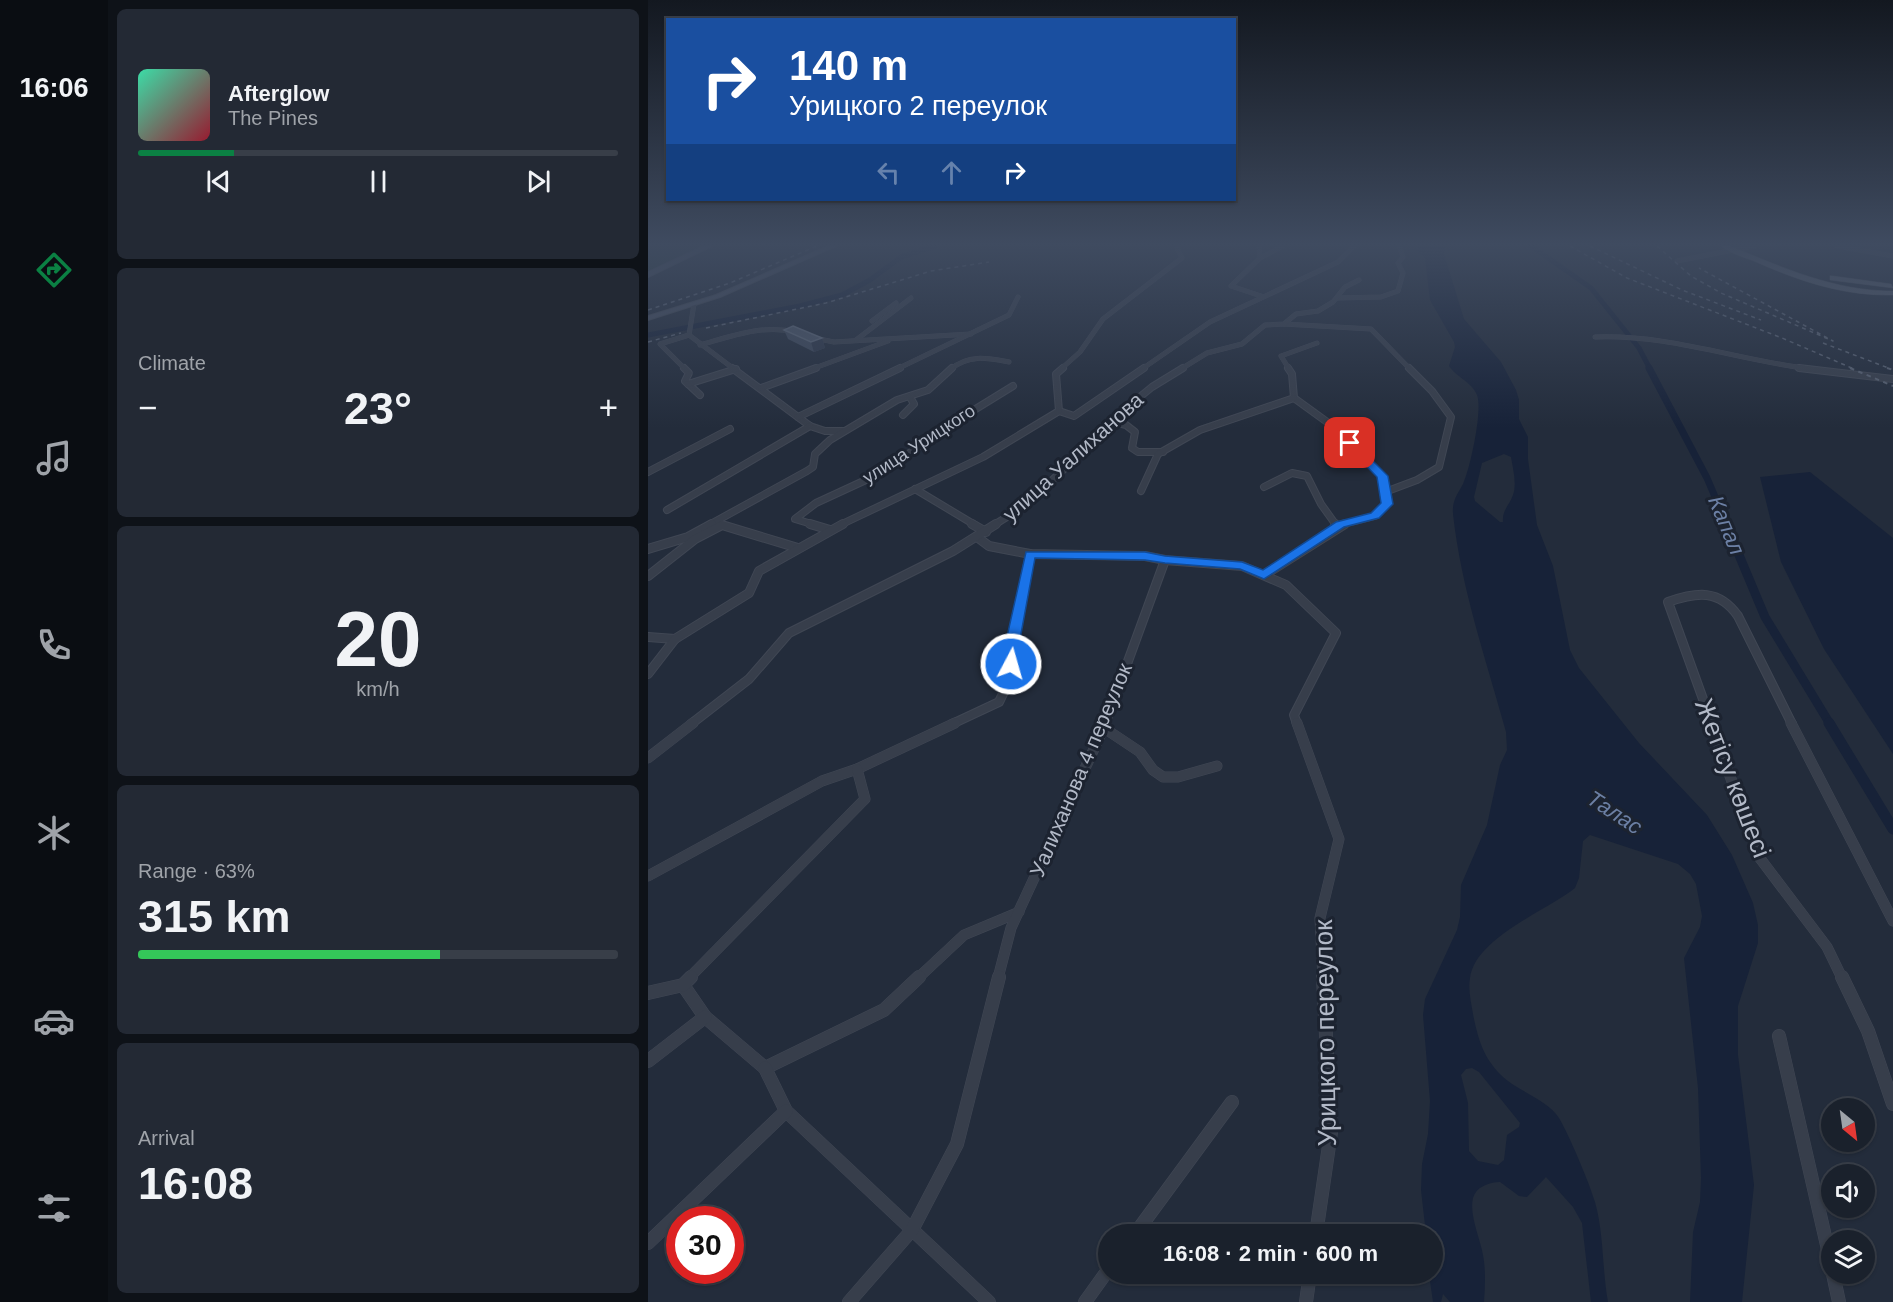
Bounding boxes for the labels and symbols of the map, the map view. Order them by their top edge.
street label: улица Уалиханова [998,388,1148,526]
street label: улица Урицкого [859,400,979,488]
pin [1324,417,1375,468]
water label: Капал [1703,492,1750,558]
position arrow [979,632,1043,696]
street label: Уалиханова 4 переулок [1025,659,1136,880]
street label: Жетісу көшесі [1689,694,1777,862]
water label: Талас [1583,785,1647,839]
street label: Урицкого переулок [1308,919,1342,1147]
north arrow [1821,1098,1875,1152]
speed limit sign: 30 [666,1206,744,1284]

